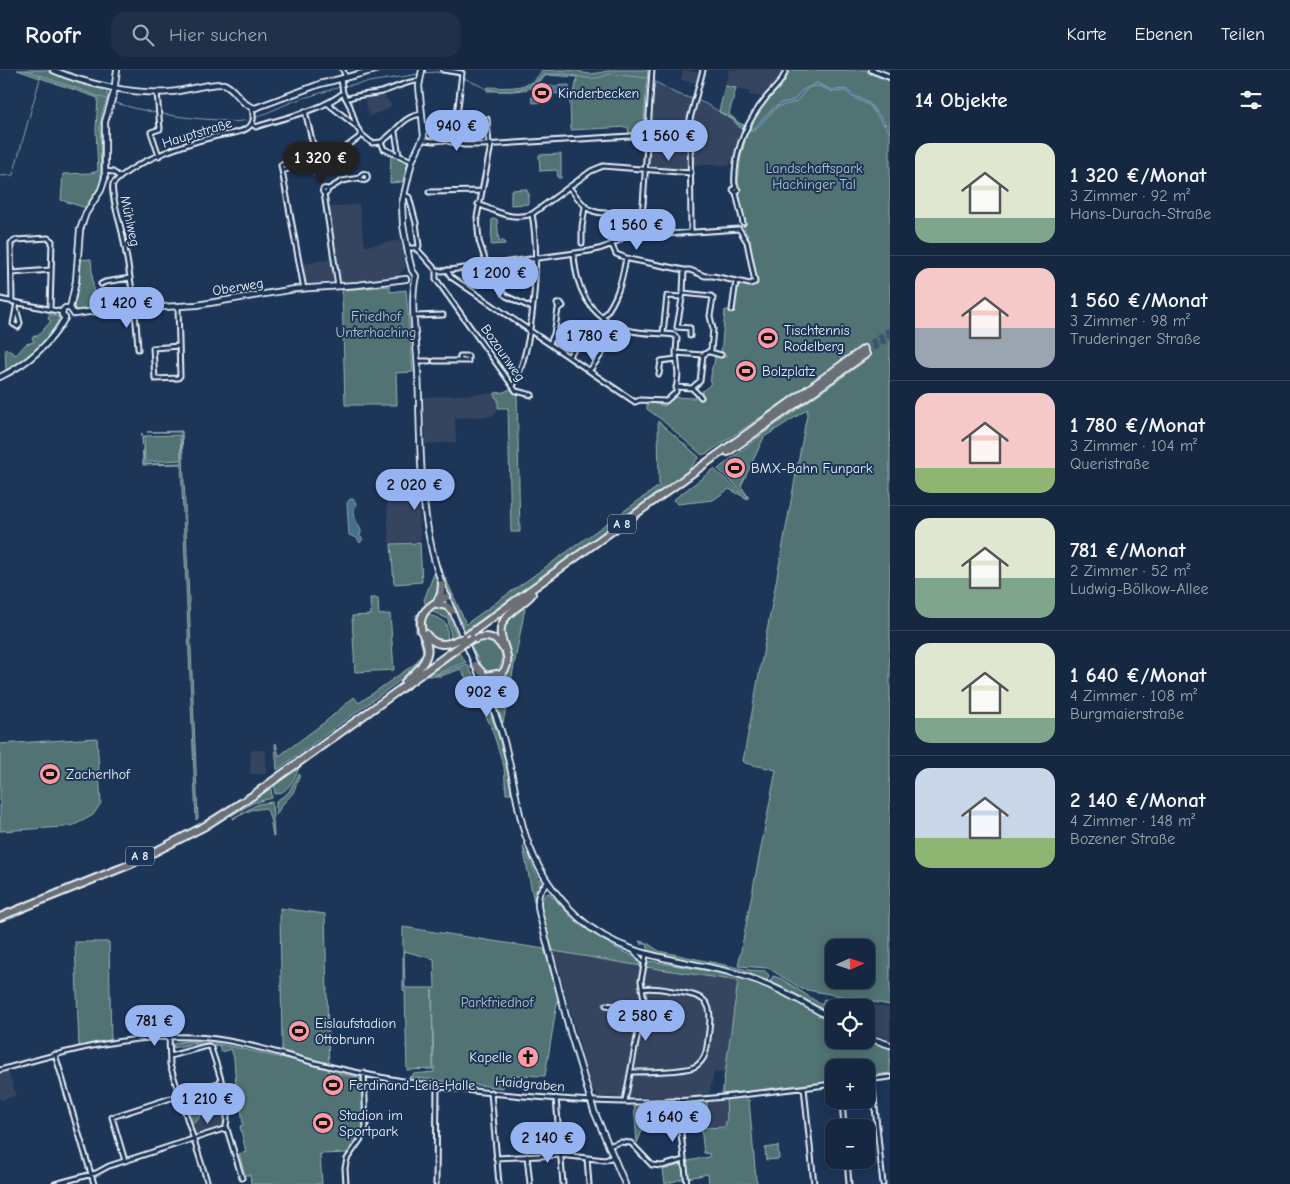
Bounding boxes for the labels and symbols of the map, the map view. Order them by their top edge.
sports icon: Kinderbecken [530,81,554,105]
place label: Kinderbecken [558,85,639,102]
pin: 940 € [422,109,492,152]
street label: Hauptstraße [160,114,234,152]
pin: 1 560 € [623,119,715,162]
pin: 1 320 € [275,142,367,184]
park label: Landschaftspark Hachinger Tal [765,160,863,193]
street label: Mühlweg [116,194,144,248]
pin: 1 560 € [591,208,683,251]
pin: 1 200 € [454,256,546,299]
street label: Oberweg [211,275,265,299]
pin: 1 420 € [81,286,173,329]
park label: Friedhof Unterhaching [336,308,416,341]
pin: 1 780 € [547,320,639,362]
street label: Bozaunweg [477,321,529,385]
place label: Tischtennis Rodelberg [784,322,850,355]
sports icon: Tischtennis Rodelberg [756,326,780,350]
sports icon: Bolzplatz [734,359,758,383]
place label: Bolzplatz [762,363,815,380]
sports icon: BMX-Bahn Funpark [723,456,747,480]
place label: BMX-Bahn Funpark [751,460,873,477]
pin: 2 020 € [369,468,461,511]
road number: A 8 [608,514,636,534]
pin: 902 € [452,676,522,718]
sports icon: Zacherlhof [38,762,62,786]
place label: Zacherlhof [66,766,131,783]
road number: A 8 [126,846,154,866]
north arrow [825,939,875,989]
park label: Parkfriedhof [461,994,534,1011]
pin: 2 580 € [600,1000,692,1042]
pin: 781 € [120,1004,190,1047]
place label: Eislaufstadion Ottobrunn [315,1015,396,1048]
sports icon: Eislaufstadion Ottobrunn [287,1019,311,1043]
church icon: Kapelle [516,1045,540,1069]
place label: Kapelle [469,1049,512,1066]
street label: Haidgraben [494,1072,566,1096]
sports icon: Ferdinand-Leiß-Halle [321,1073,345,1097]
place label: Ferdinand-Leiß-Halle [349,1077,475,1094]
pin: 1 210 € [162,1082,254,1125]
pin: 1 640 € [627,1100,719,1143]
place label: Stadion im Sportpark [339,1107,403,1140]
sports icon: Stadion im Sportpark [311,1111,335,1135]
pin: 2 140 € [502,1122,594,1164]

